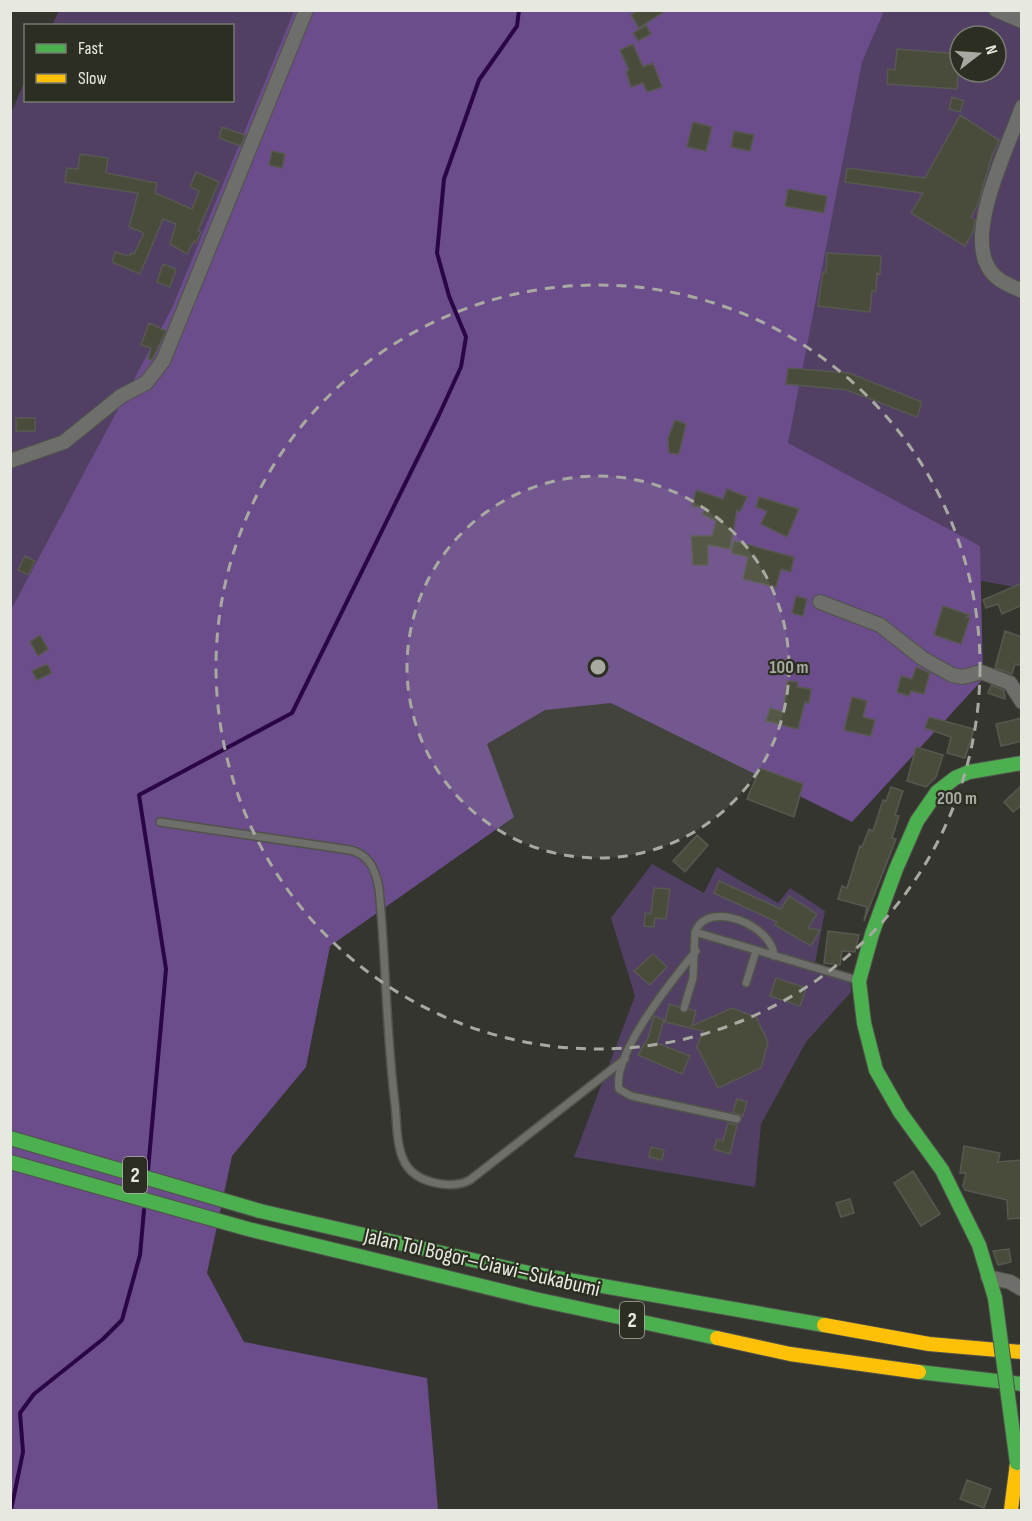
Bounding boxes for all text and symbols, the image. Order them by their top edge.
legend [24,24,234,102]
north arrow [948,24,1008,84]
text: Fast [78,38,104,59]
text: N [981,43,1001,57]
text: Slow [78,68,107,89]
centre of rings [588,657,608,677]
text: 100 m [770,657,809,678]
text: 200 m [937,788,977,809]
road number: 2 [123,1157,147,1193]
street label: Jalan Tol Bogor–Ciawi–Sukabumi [360,1222,603,1303]
road number: 2 [620,1302,644,1338]

